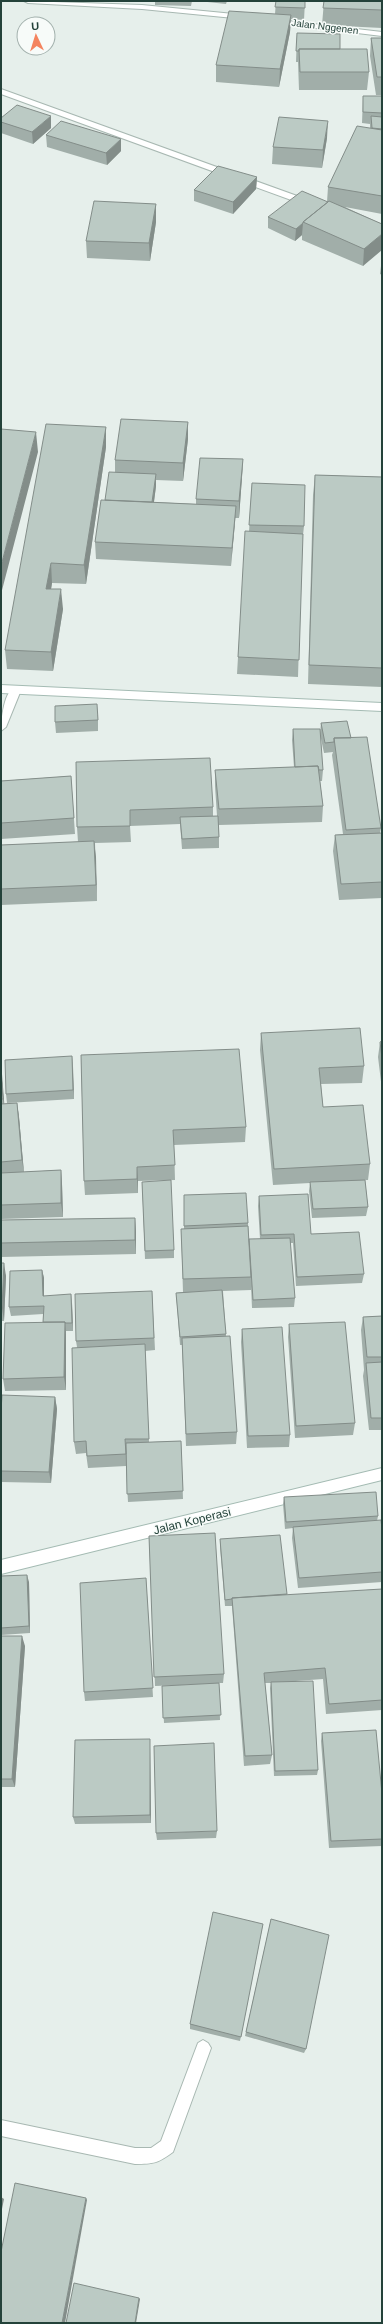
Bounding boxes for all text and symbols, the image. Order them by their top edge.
north arrow [16,16,56,56]
street label: Jalan Nggenen [291,17,359,36]
text: U [31,20,40,32]
street label: Jalan Koperasi [152,1505,232,1537]

